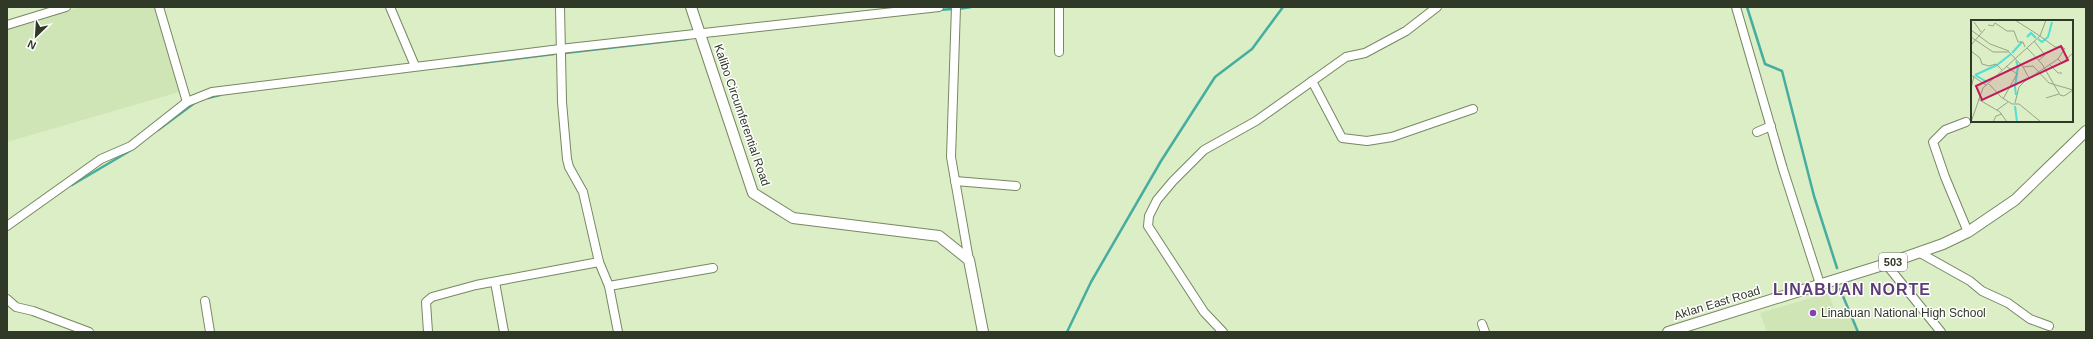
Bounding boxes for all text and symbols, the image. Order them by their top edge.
north arrow [16,16,56,56]
inset map [1971,20,2073,122]
text: N [26,38,38,52]
street label: Kalibo Circumferential Road [711,42,773,188]
road number: 503 [1879,253,1907,271]
district label: LINABUAN NORTE [1773,281,1931,298]
street label: Aklan East Road [1672,283,1762,323]
place label: Linabuan National High School [1821,306,1986,320]
marker: Linabuan National High School [1808,308,1818,318]

